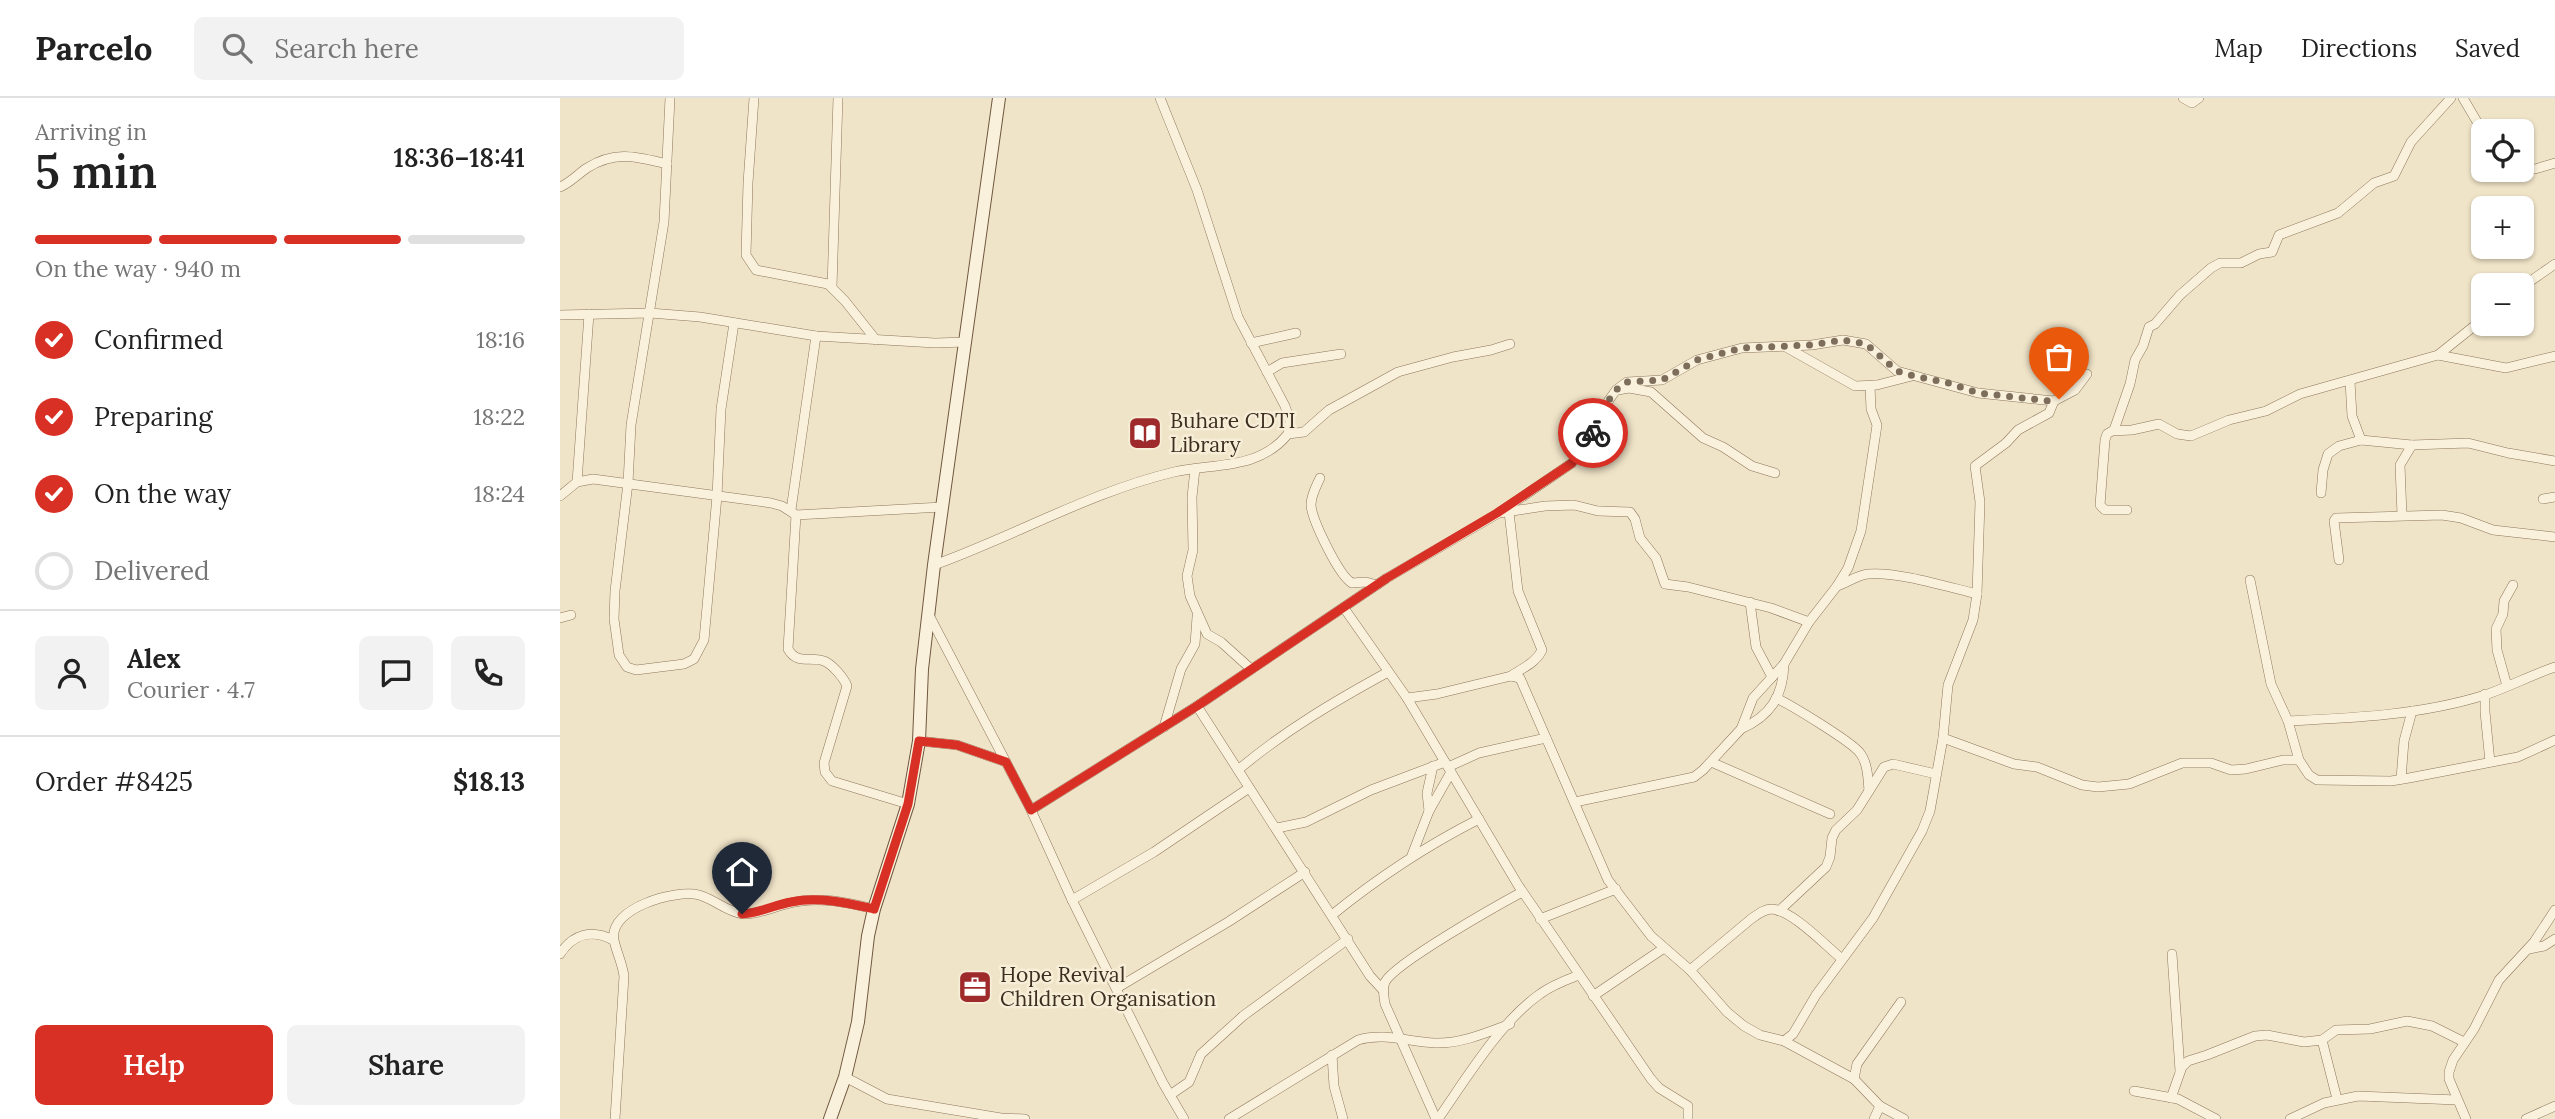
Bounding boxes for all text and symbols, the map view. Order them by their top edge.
search box [194,17,684,80]
text: Parcelo [35,27,152,69]
icon: search [218,29,256,67]
text: Search here [274,32,419,65]
text: Map [2214,33,2263,64]
text: Directions [2301,33,2417,64]
text: Saved [2455,33,2520,64]
text: Arriving in [35,117,147,146]
map controls [2471,119,2534,336]
button: locate [2471,119,2534,182]
text: 18:36–18:41 [394,141,525,174]
text: 5 min [35,142,157,201]
button: + [2471,196,2534,259]
text: On the way · 940 m [35,254,241,283]
button: − [2471,273,2534,336]
icon: check [35,321,73,359]
text: Confirmed [94,323,223,356]
text: 18:16 [476,325,525,354]
pin [2029,327,2089,399]
icon: bag [2040,338,2078,376]
icon: check [35,398,73,436]
courier [1558,398,1628,468]
text: Preparing [94,400,213,433]
text: 18:22 [473,402,525,431]
place label: Buhare CDTI Library [1170,407,1296,458]
library icon: Buhare CDTI Library [1126,414,1164,452]
icon: bike [1574,414,1612,452]
icon: check [35,475,73,513]
text: On the way [94,477,231,510]
text: 18:24 [474,479,525,508]
text: Delivered [94,554,210,587]
button: person [35,636,109,710]
button: chat [359,636,433,710]
button: phone [451,636,525,710]
text: Alex [127,642,181,675]
text: Courier · 4.7 [127,675,255,704]
text: Order #8425 [35,765,193,798]
text: $18.13 [453,765,525,798]
pin [712,842,772,914]
icon: home [723,853,761,891]
place label: Hope Revival Children Organisation [1000,961,1217,1012]
office icon: Hope Revival Children Organisation [956,968,994,1006]
button: Help [35,1025,273,1105]
button: Share [287,1025,525,1105]

